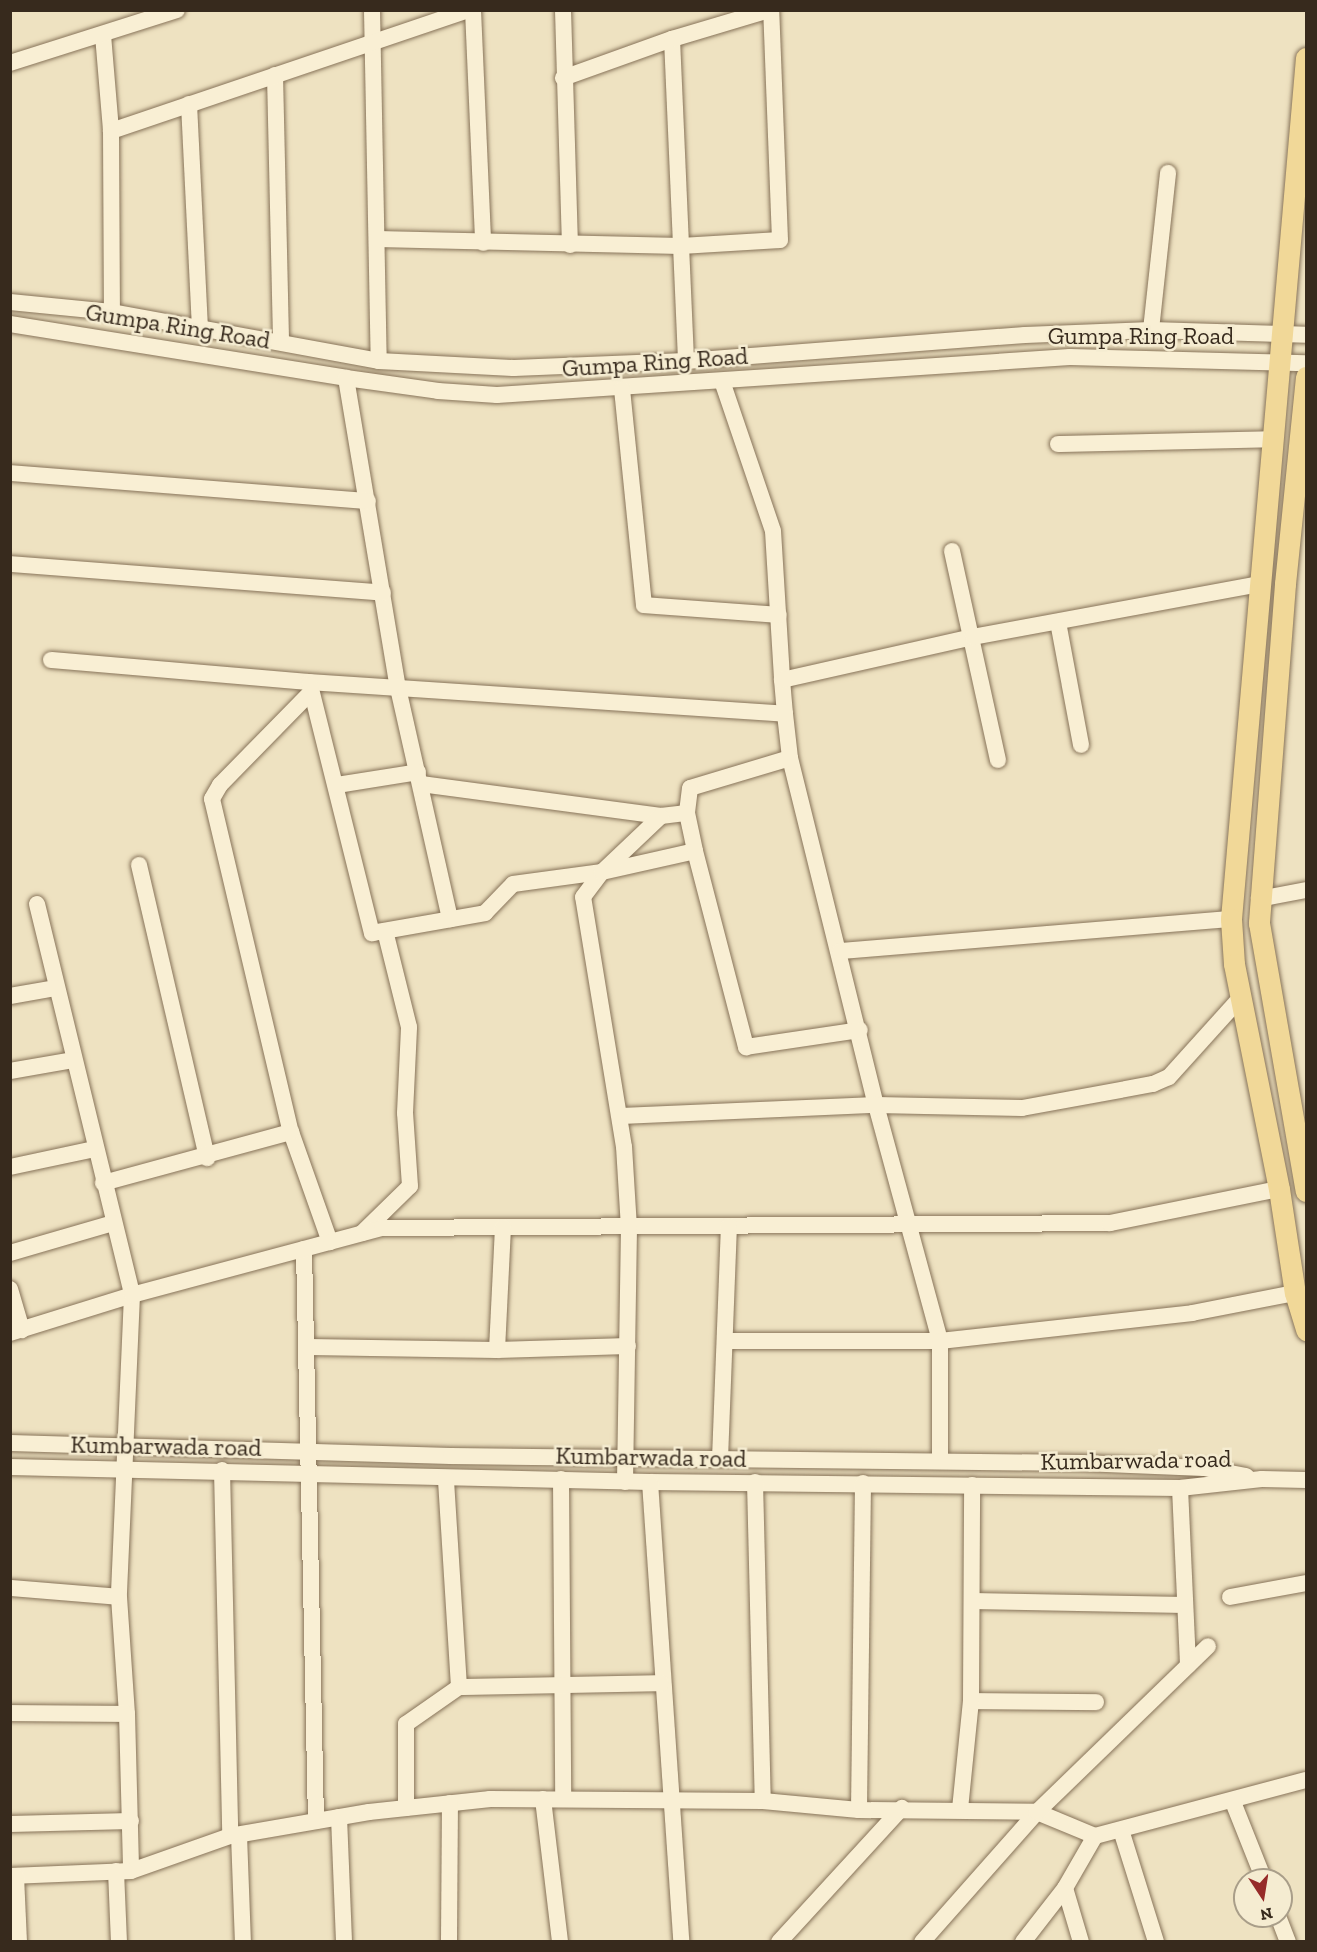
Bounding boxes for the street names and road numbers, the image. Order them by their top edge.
street label: Gumpa Ring Road [84,297,272,355]
street label: Gumpa Ring Road [1048,322,1234,350]
street label: Gumpa Ring Road [561,341,749,383]
street label: Kumbarwada road [70,1430,262,1462]
street label: Kumbarwada road [555,1441,747,1473]
street label: Kumbarwada road [1040,1444,1232,1476]

